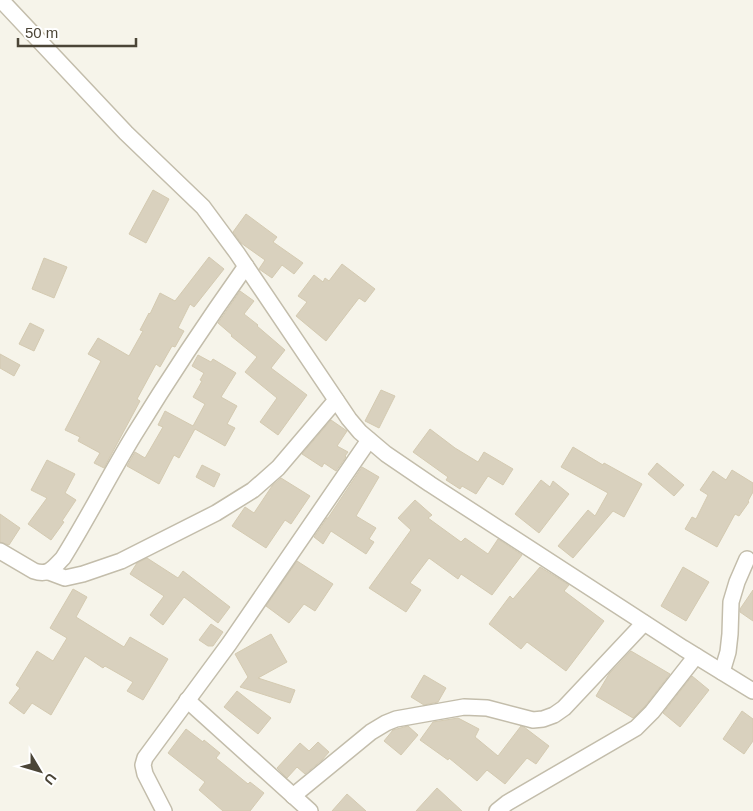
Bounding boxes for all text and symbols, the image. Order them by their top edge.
scale bar [18,15,135,47]
text: 50 m [25,24,58,41]
north arrow [15,746,65,796]
text: U [41,770,60,788]

